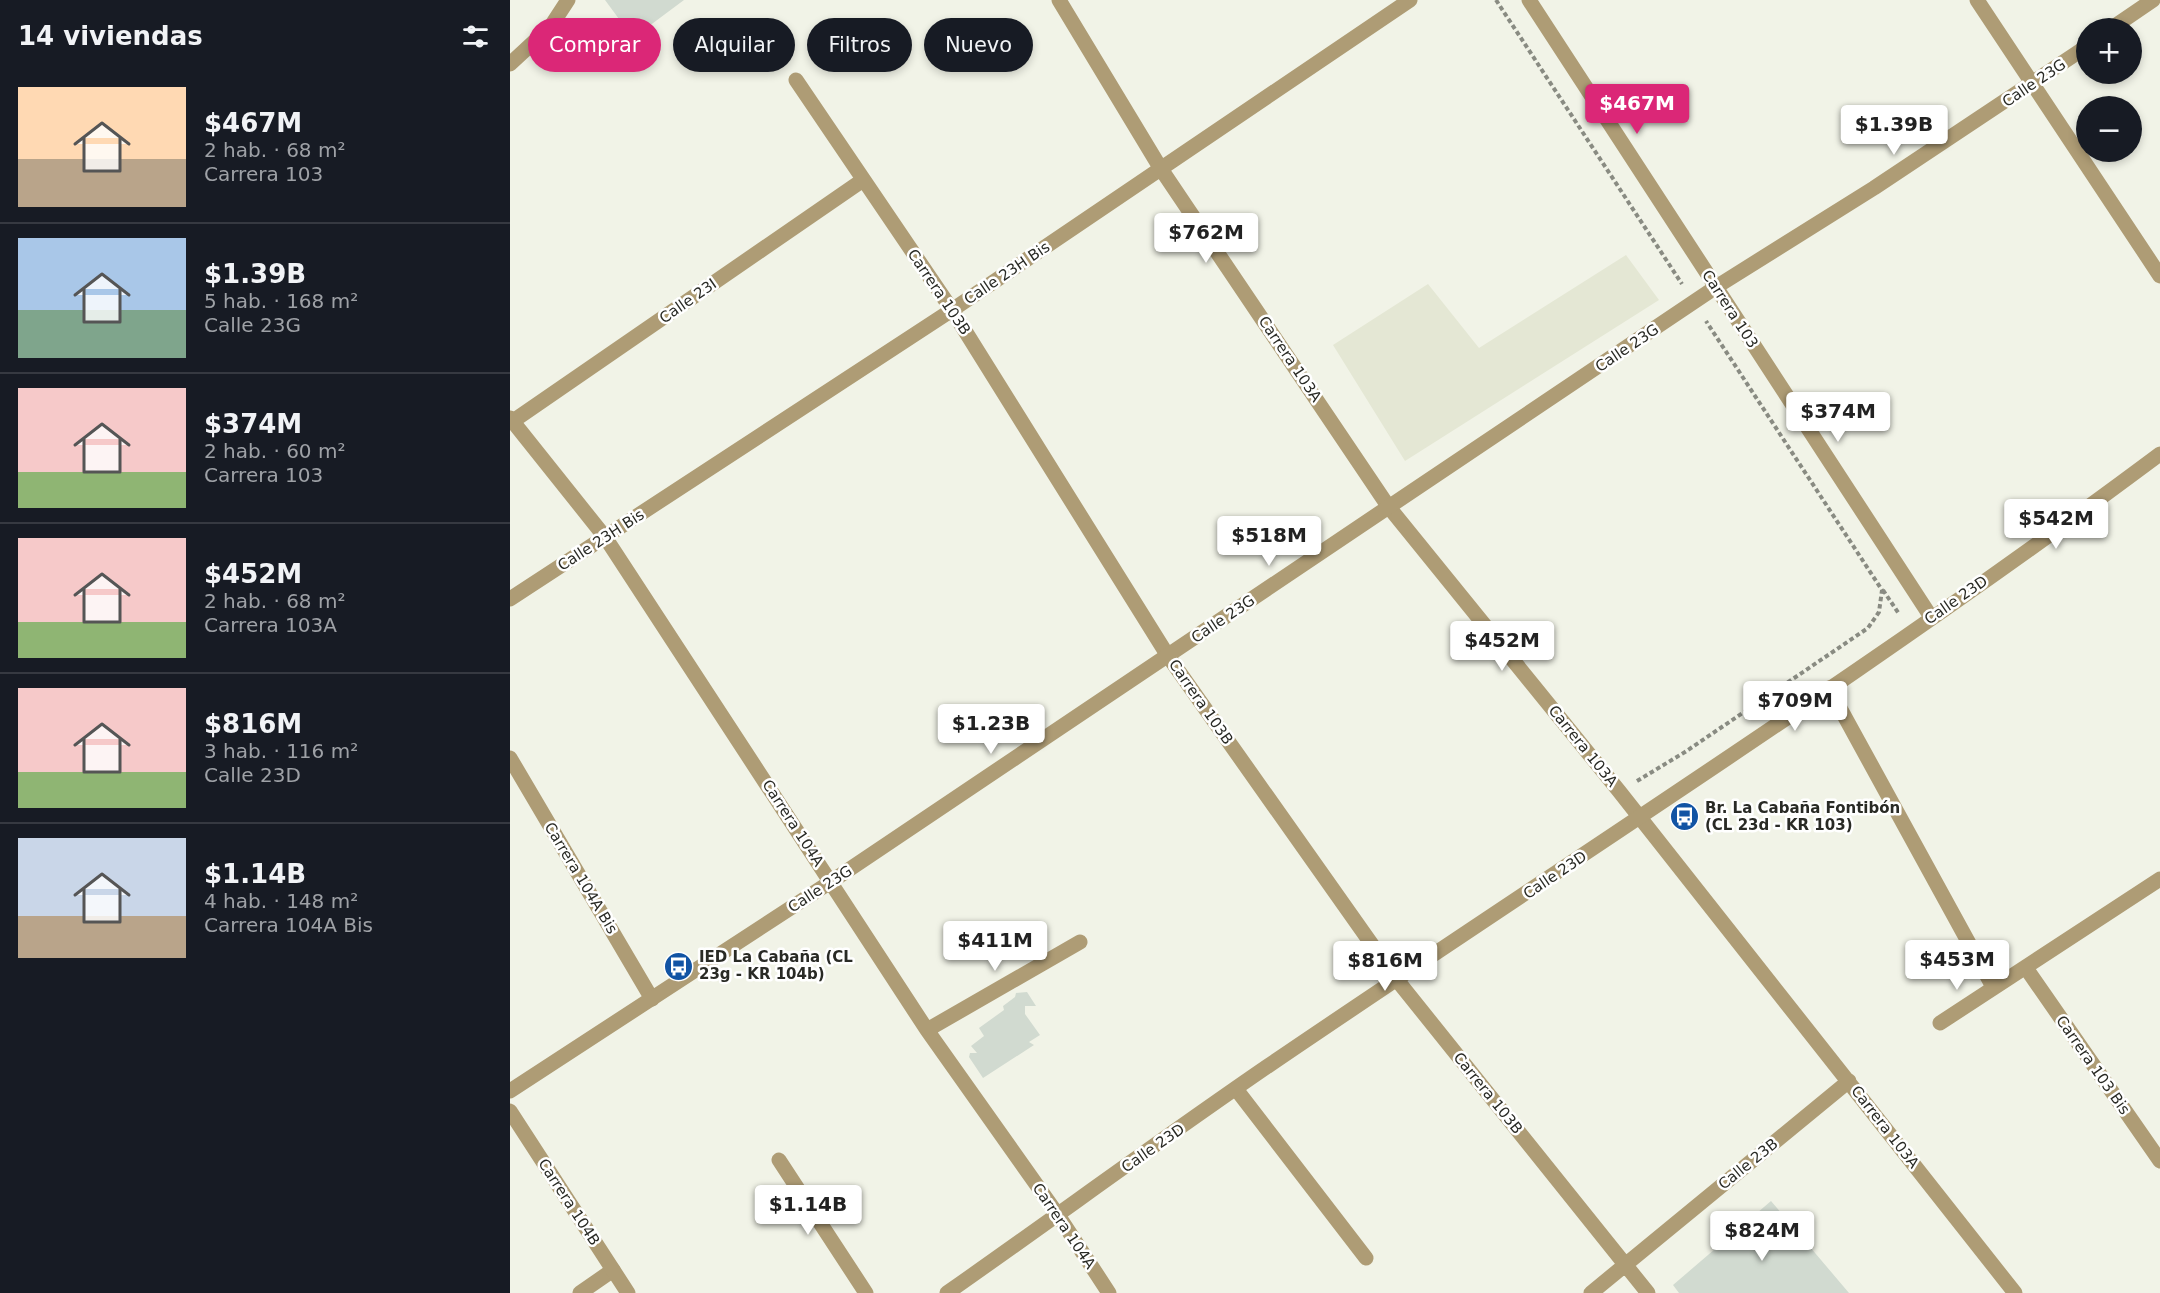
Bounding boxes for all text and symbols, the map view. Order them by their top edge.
chip: Comprar [528,18,661,72]
chip: Alquilar [673,18,795,72]
chip: Filtros [807,18,912,72]
chip: Nuevo [924,18,1033,72]
map controls [2076,18,2142,162]
button: + [2076,18,2142,84]
icon: filters [459,20,492,53]
text: 14 viviendas [18,21,203,51]
street label: Calle 23G [1999,55,2069,111]
pin: $467M [1595,84,1679,135]
text: $467M [1599,91,1675,115]
button: − [2076,96,2142,162]
pin: $1.39B [1845,105,1943,156]
text: $467M [204,108,302,138]
icon: home [66,111,138,183]
text: $1.39B [1855,112,1933,136]
text: 2 hab. · 68 m² [204,138,345,162]
text: Carrera 103 [204,162,323,186]
pin: $762M [1164,213,1248,264]
text: $762M [1168,220,1244,244]
street label: Calle 23H Bis [961,238,1053,308]
street label: Carrera 103B [904,246,974,338]
text: $1.39B [204,259,306,289]
icon: home [66,262,138,334]
street label: Carrera 103 [1698,267,1762,351]
street label: Calle 23I [656,275,720,327]
text: 5 hab. · 168 m² [204,289,358,313]
text: Calle 23G [204,313,301,337]
street label: Carrera 103A [1255,313,1326,406]
street label: Calle 23G [1592,320,1662,376]
pin: $374M [1796,392,1880,443]
text: $374M [1800,399,1876,423]
text: $374M [204,409,302,439]
icon: home [66,412,138,484]
text: 2 hab. · 60 m² [204,439,345,463]
text: Carrera 103 [204,463,323,487]
pin: $542M [2014,499,2098,550]
street label: Calle 23H Bis [554,505,648,575]
text: $542M [2018,506,2094,530]
pin: $518M [1227,516,1311,567]
text: $518M [1231,523,1307,547]
text: $452M [204,559,302,589]
icon: home [66,562,138,634]
street label: Calle 23D [1921,572,1991,628]
text: 2 hab. · 68 m² [204,589,345,613]
street label: Calle 23G [1188,591,1258,647]
text: Carrera 103A [204,613,337,637]
pin: $452M [1460,621,1544,672]
text: $452M [1464,628,1540,652]
street label: Carrera 103B [1165,656,1237,748]
pin: $709M [1753,681,1837,732]
text: $709M [1757,688,1833,712]
street label: Carrera 103A [1545,702,1622,791]
pin: $1.23B [942,704,1040,755]
text: $816M [204,709,302,739]
text: $1.23B [952,711,1030,735]
icon: home [66,712,138,784]
text: 3 hab. · 116 m² [204,739,358,763]
text: Calle 23D [204,763,301,787]
street label: Carrera 104A [758,776,828,870]
place label: Br. La Cabaña Fontibón (CL 23d - KR 103) [1705,799,1900,834]
bus stop icon: Br. La Cabaña Fontibón (CL 23d - KR 103) [1668,801,1700,833]
street label: Carrera 104A Bis [541,819,621,937]
street label: Calle 23D [1520,847,1590,903]
text: $1.14B [204,859,306,889]
icon: home [66,862,138,934]
street label: Calle 23G [785,862,855,916]
text: 4 hab. · 148 m² [204,889,358,913]
text: Carrera 104A Bis [204,913,373,937]
pin: $411M [953,921,1037,972]
text: $411M [957,928,1033,952]
pin: $453M [1915,940,1999,991]
pin: $816M [1343,941,1427,992]
text: $453M [1919,947,1995,971]
place label: IED La Cabaña (CL 23g - KR 104b) [699,948,853,983]
text: $816M [1347,948,1423,972]
bus stop icon: IED La Cabaña (CL 23g - KR 104b) [662,950,694,982]
street label: Carrera 103 Bis [2052,1012,2134,1118]
street label: Carrera 103B [1450,1049,1526,1137]
street label: Carrera 103A [1847,1082,1923,1172]
street label: Calle 23D [1118,1120,1188,1176]
street label: Calle 23B [1715,1135,1781,1193]
street label: Carrera 104B [534,1155,604,1249]
street label: Carrera 104A [1029,1180,1100,1273]
pin: $1.14B [759,1185,857,1236]
text: $1.14B [769,1192,847,1216]
pin: $824M [1720,1211,1804,1262]
text: $824M [1724,1218,1800,1242]

